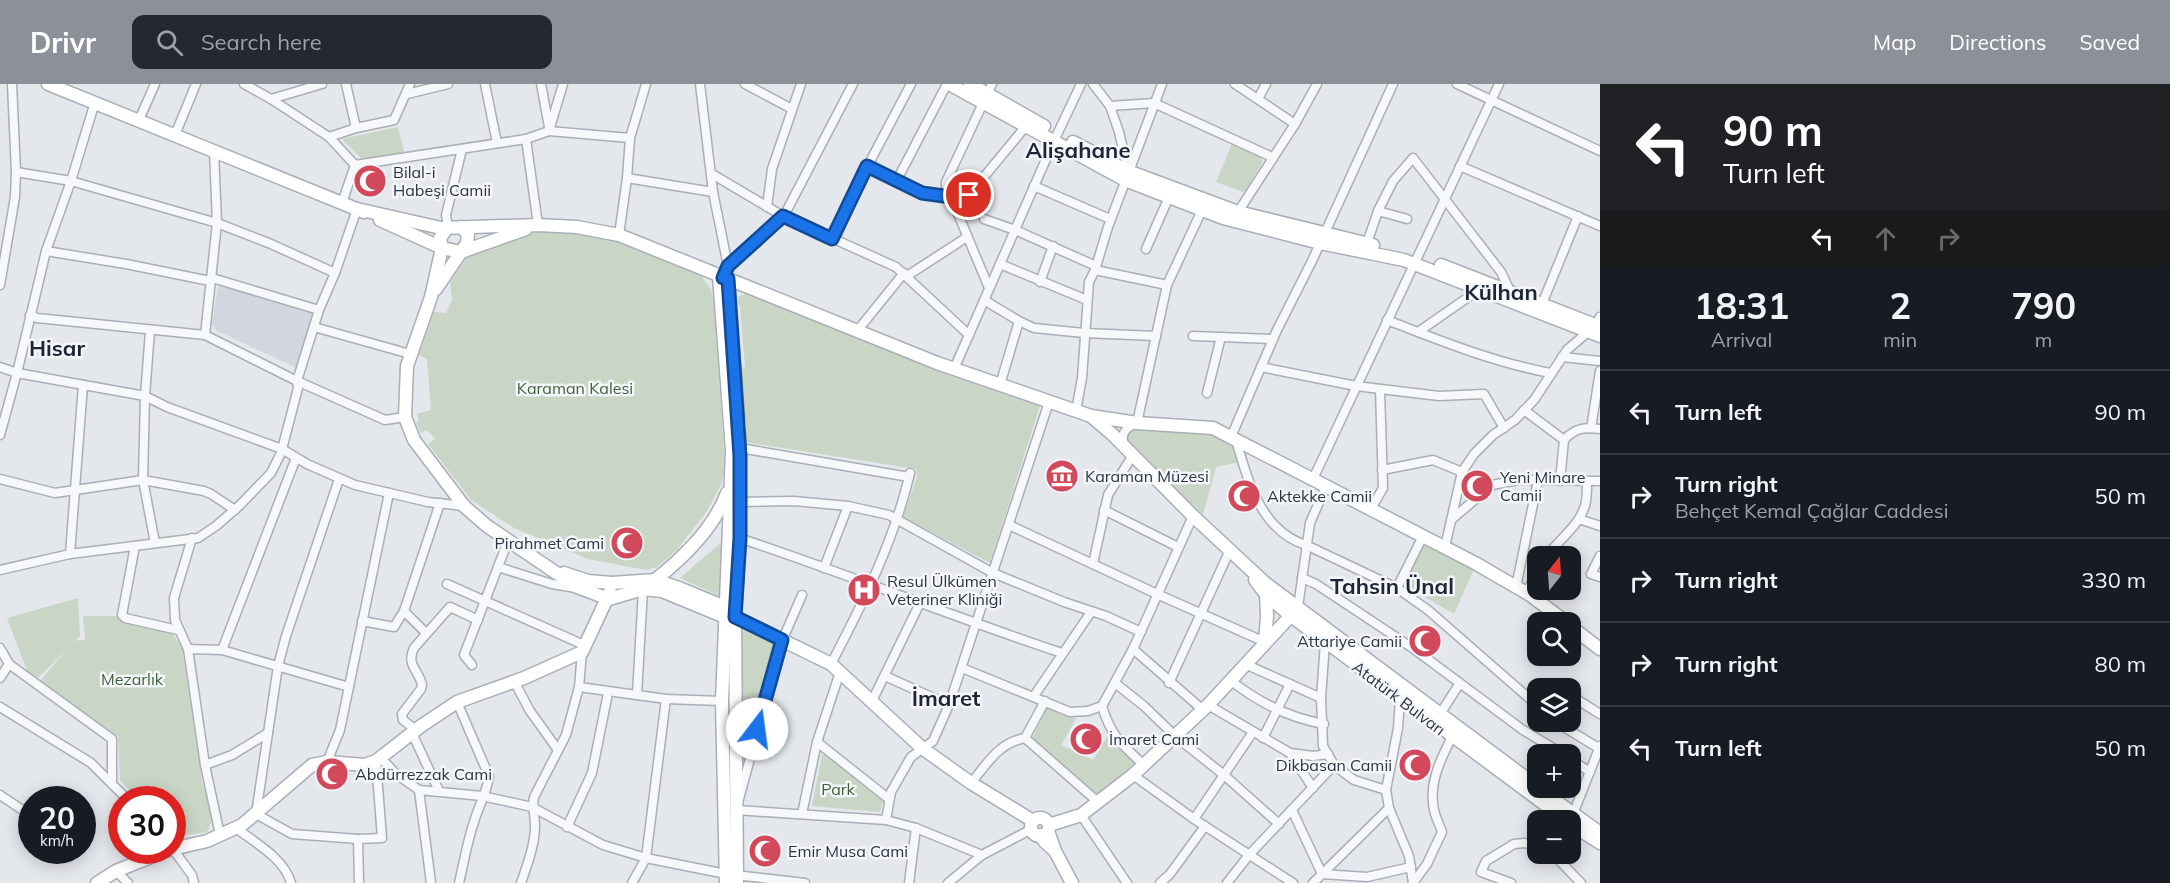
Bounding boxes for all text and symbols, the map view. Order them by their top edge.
search box [132,15,552,69]
text: Drivr [30,25,96,60]
icon: search [153,26,186,59]
text: Search here [201,28,322,56]
text: Map [1873,29,1916,55]
text: Directions [1949,29,2046,55]
text: Saved [2079,29,2140,55]
text: 90 m [1723,104,1823,157]
icon: left [1624,108,1702,186]
district label: Alişahane [1026,136,1130,164]
text: Turn left [1723,156,1825,190]
place label: Bilal-i Habeşi Camii [393,162,491,200]
mosque icon: Bilal-i Habeşi Camii [352,163,388,199]
pin [943,169,994,220]
icon: arrive [952,178,985,211]
icon: left [1806,222,1839,255]
icon: ahead [1869,222,1902,255]
icon: right [1932,222,1965,255]
district label: Külhan [1464,278,1538,306]
text: 18:31 [1694,283,1789,328]
text: 2 [1889,283,1911,328]
text: 790 [2011,283,2076,328]
text: Arrival [1711,327,1772,352]
text: min [1883,327,1917,352]
text: m [2035,327,2052,352]
district label: Hisar [29,334,85,362]
park label: Karaman Kalesi [517,378,633,398]
icon: left [1624,396,1657,429]
text: Turn left [1675,398,1762,426]
text: 90 m [2095,398,2146,426]
museum icon: Karaman Müzesi [1044,458,1080,494]
place label: Karaman Müzesi [1085,466,1209,486]
place label: Yeni Minare Camii [1499,467,1585,505]
mosque icon: Yeni Minare Camii [1459,468,1495,504]
text: Turn right [1675,470,1778,498]
mosque icon: Aktekke Camii [1226,478,1262,514]
icon: right [1624,480,1657,513]
text: 50 m [2095,482,2146,510]
place label: Aktekke Camii [1267,486,1372,506]
text: Behçet Kemal Çağlar Caddesi [1675,498,1948,523]
mosque icon: Pirahmet Cami [609,525,645,561]
place label: Pirahmet Cami [494,533,604,553]
north arrow [1527,546,1581,600]
map controls [1527,546,1581,864]
icon: right [1624,564,1657,597]
text: Turn right [1675,566,1778,594]
text: 330 m [2081,566,2146,594]
place label: Resul Ülkümen Veteriner Kliniği [887,571,1002,609]
hospital icon: Resul Ülkümen Veteriner Kliniği [846,572,882,608]
district label: Tahsin Ünal [1330,572,1454,600]
button: search [1527,612,1581,666]
mosque icon: Attariye Camii [1407,623,1443,659]
place label: Attariye Camii [1297,631,1402,651]
icon: right [1624,648,1657,681]
text: Turn right [1675,650,1778,678]
text: 80 m [2095,650,2146,678]
street label: Atatürk Bulvarı [1349,657,1449,739]
park label: Mezarlık [101,669,164,689]
button: layers [1527,678,1581,732]
district label: İmaret [912,684,980,712]
position arrow [725,697,789,761]
mosque icon: İmaret Cami [1068,721,1104,757]
place label: İmaret Cami [1109,729,1199,749]
icon: left [1624,732,1657,765]
text: Turn left [1675,734,1762,762]
text: 50 m [2095,734,2146,762]
button: + [1527,744,1581,798]
mosque icon: Dikbasan Camii [1397,747,1433,783]
place label: Dikbasan Camii [1276,755,1392,775]
mosque icon: Abdürrezzak Cami [314,756,350,792]
place label: Abdürrezzak Cami [355,764,492,784]
park label: Park [821,779,856,799]
speed limit sign: 30 [108,786,186,864]
text: 20 [39,799,75,837]
button: − [1527,810,1581,864]
text: km/h [40,831,74,850]
mosque icon: Emir Musa Cami [747,833,783,869]
place label: Emir Musa Cami [788,841,908,861]

